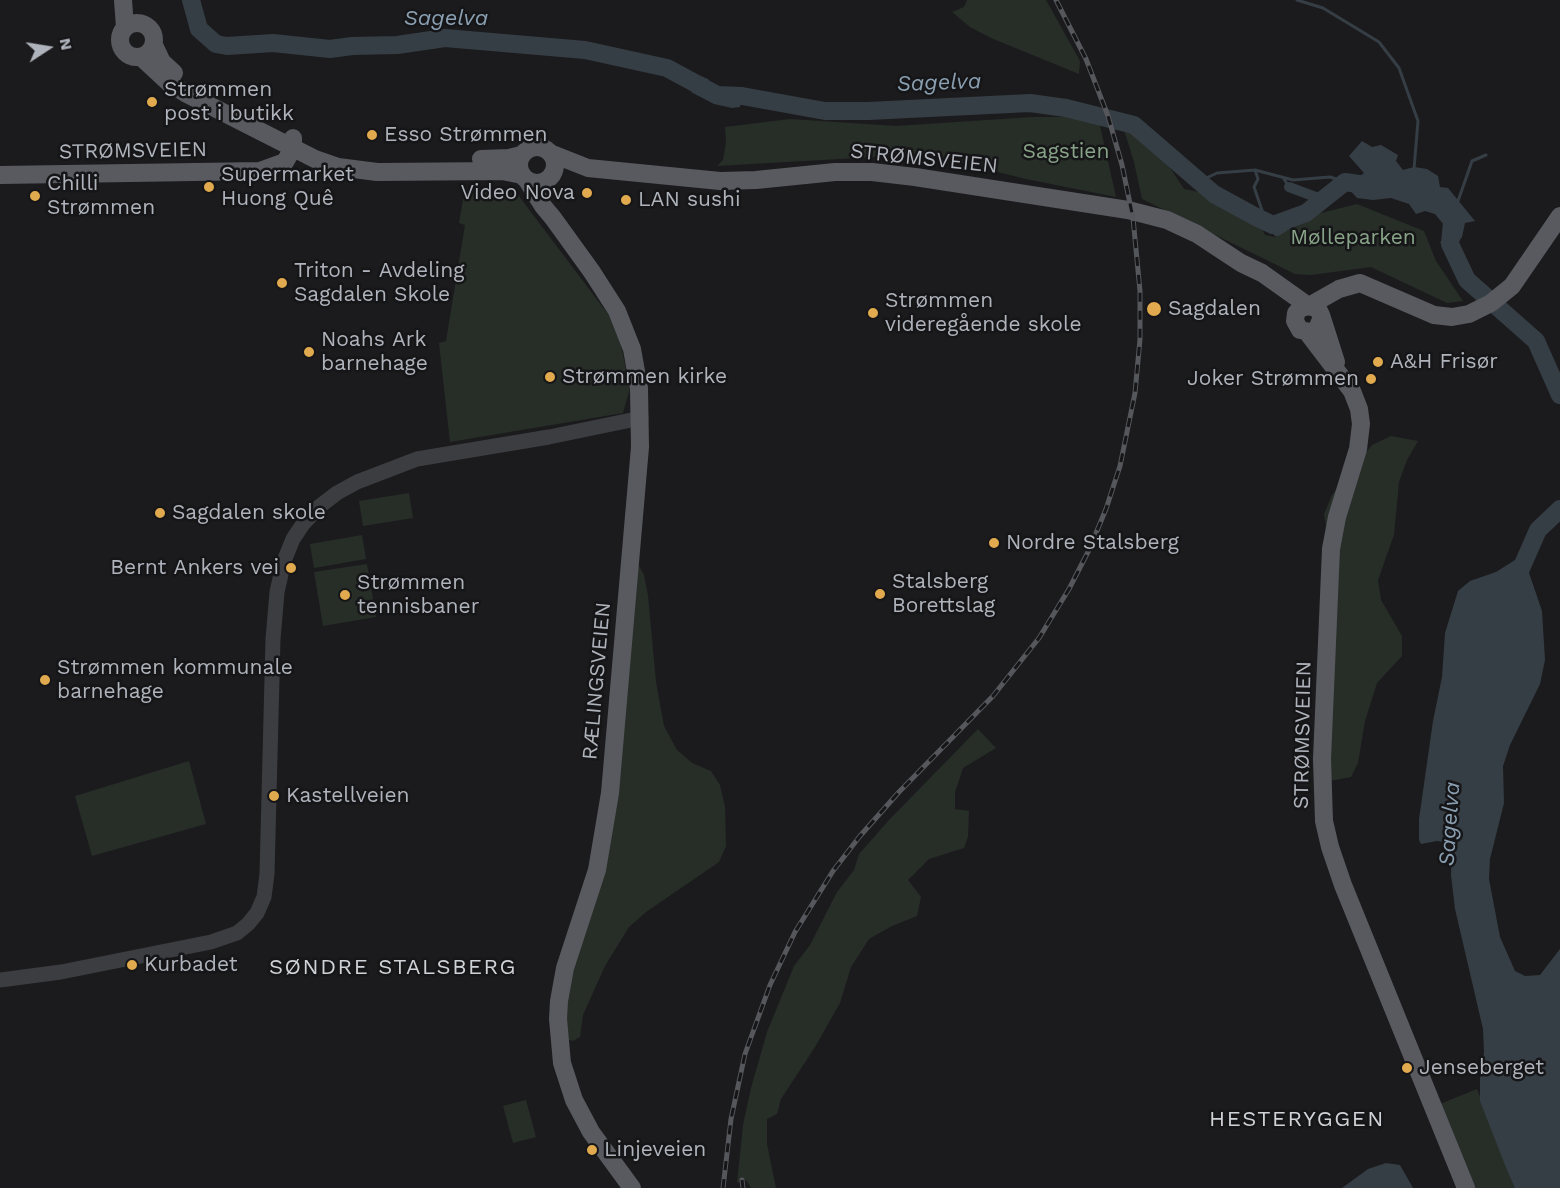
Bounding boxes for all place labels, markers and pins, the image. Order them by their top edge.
place label: Strømmen post i butikk [164,77,294,127]
marker: Strømmen post i butikk [145,95,159,109]
place label: Esso Strømmen [384,122,548,148]
marker: Esso Strømmen [365,128,379,142]
place label: Supermarket Huong Quê [221,162,354,212]
place label: Chilli Strømmen [47,171,155,221]
marker: Supermarket Huong Quê [202,180,216,194]
place label: Video Nova [460,180,575,206]
marker: Video Nova [580,186,594,200]
place label: LAN sushi [638,187,741,213]
marker: Chilli Strømmen [28,189,42,203]
marker: LAN sushi [619,193,633,207]
place label: Triton - Avdeling Sagdalen Skole [294,258,464,308]
marker: Triton - Avdeling Sagdalen Skole [275,276,289,290]
place label: Strømmen videregående skole [885,288,1081,338]
place label: Sagdalen [1168,296,1261,322]
marker: Sagdalen [1145,300,1163,318]
marker: Strømmen videregående skole [866,306,880,320]
place label: Noahs Ark barnehage [321,327,428,377]
marker: Noahs Ark barnehage [302,345,316,359]
place label: A&H Frisør [1390,349,1498,375]
marker: A&H Frisør [1371,355,1385,369]
place label: Strømmen kirke [562,364,727,390]
place label: Joker Strømmen [1187,366,1359,392]
marker: Strømmen kirke [543,370,557,384]
marker: Joker Strømmen [1364,372,1378,386]
place label: Sagdalen skole [172,500,326,526]
marker: Sagdalen skole [153,506,167,520]
place label: Nordre Stalsberg [1006,530,1179,556]
marker: Nordre Stalsberg [987,536,1001,550]
place label: Bernt Ankers vei [110,555,279,581]
marker: Bernt Ankers vei [284,561,298,575]
place label: Stalsberg Borettslag [892,569,995,619]
place label: Strømmen tennisbaner [357,570,479,620]
marker: Stalsberg Borettslag [873,587,887,601]
marker: Strømmen tennisbaner [338,588,352,602]
place label: Strømmen kommunale barnehage [57,655,293,705]
marker: Strømmen kommunale barnehage [38,673,52,687]
place label: Kastellveien [286,783,410,809]
marker: Kastellveien [267,789,281,803]
place label: Kurbadet [144,952,238,978]
marker: Kurbadet [125,958,139,972]
place label: Jenseberget [1419,1055,1544,1081]
marker: Jenseberget [1400,1061,1414,1075]
place label: Linjeveien [604,1137,706,1163]
marker: Linjeveien [585,1143,599,1157]

